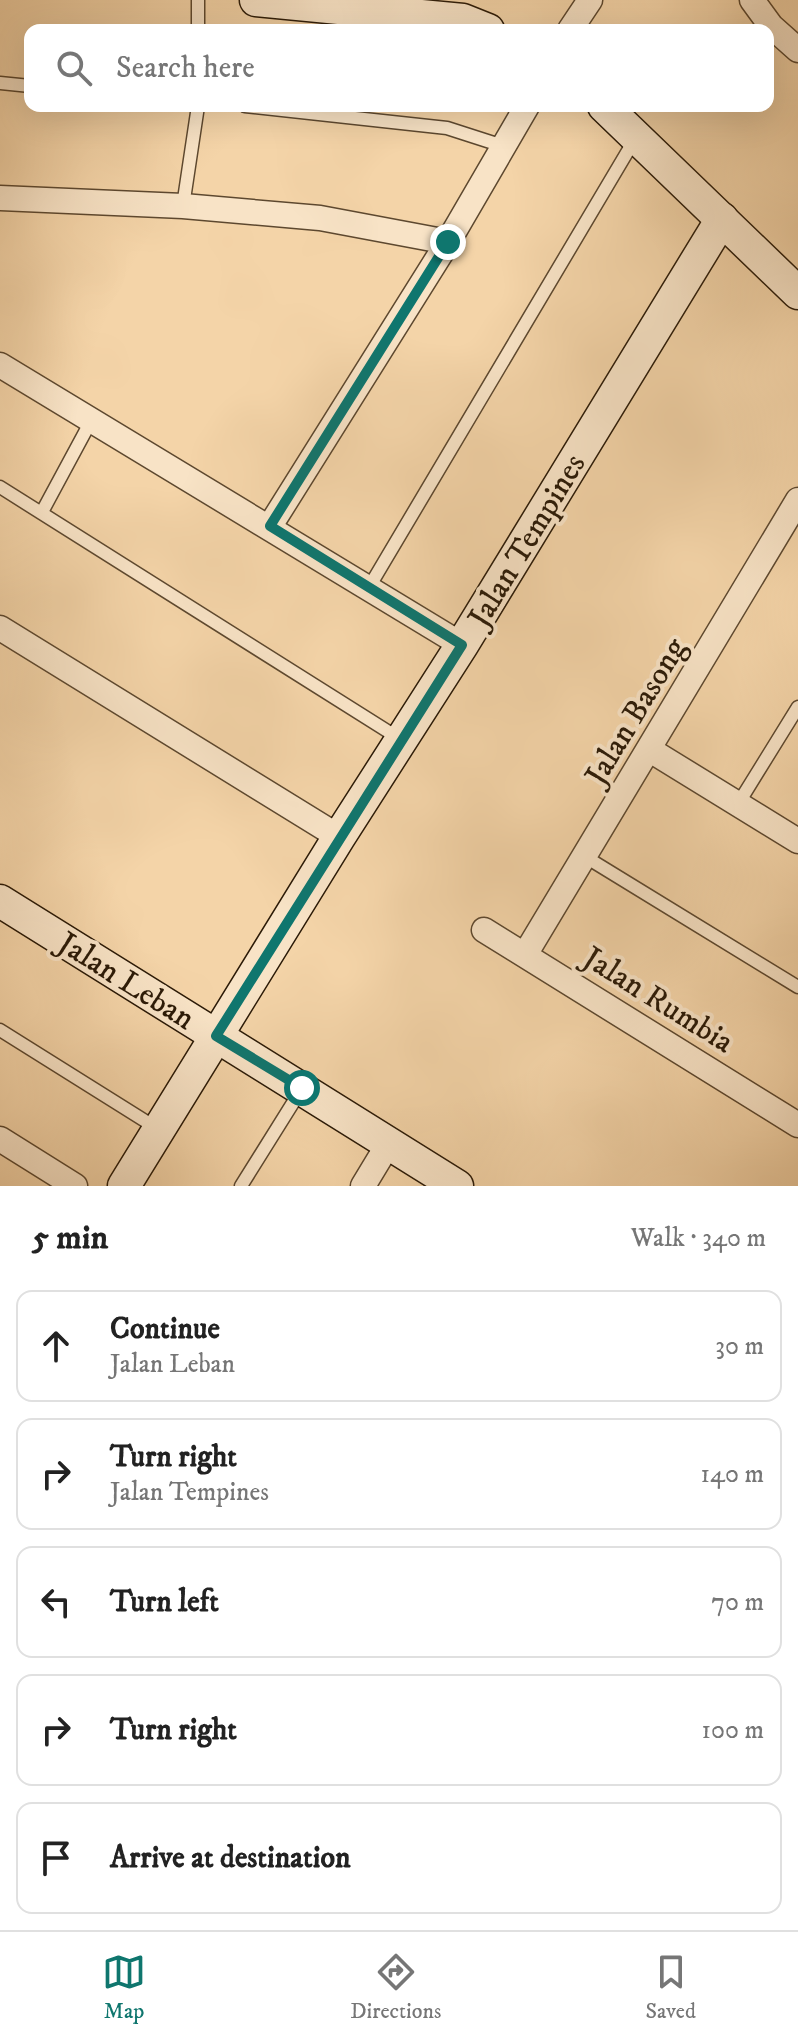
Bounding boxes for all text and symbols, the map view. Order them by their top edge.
search box [24,24,774,112]
icon: search [52,46,96,90]
text: Search here [116,50,255,87]
route end [430,224,466,260]
street label: Jalan Tempines [459,447,595,638]
street label: Jalan Basong [576,631,697,796]
street label: Jalan Leban [47,922,202,1040]
street label: Jalan Rumbia [573,937,741,1063]
route start [284,1070,320,1106]
text: 5 min [32,1217,108,1259]
text: Walk · 340 m [631,1222,766,1255]
text: Continue [110,1311,220,1348]
icon: ahead [34,1324,78,1368]
text: 30 m [715,1330,764,1363]
text: Jalan Leban [110,1348,235,1381]
text: Turn right [110,1439,237,1476]
icon: right [34,1452,78,1496]
text: 140 m [700,1458,764,1491]
text: Jalan Tempines [110,1476,269,1509]
icon: left [34,1580,78,1624]
text: Turn left [110,1584,219,1621]
text: 70 m [711,1586,764,1619]
icon: right [34,1708,78,1752]
text: Turn right [110,1712,237,1749]
text: 100 m [701,1714,764,1747]
icon: arrive [34,1836,78,1880]
text: Arrive at destination [110,1840,351,1877]
tab: Map [102,1950,146,2025]
tab: Directions [350,1950,441,2025]
tab: Saved [645,1950,696,2025]

